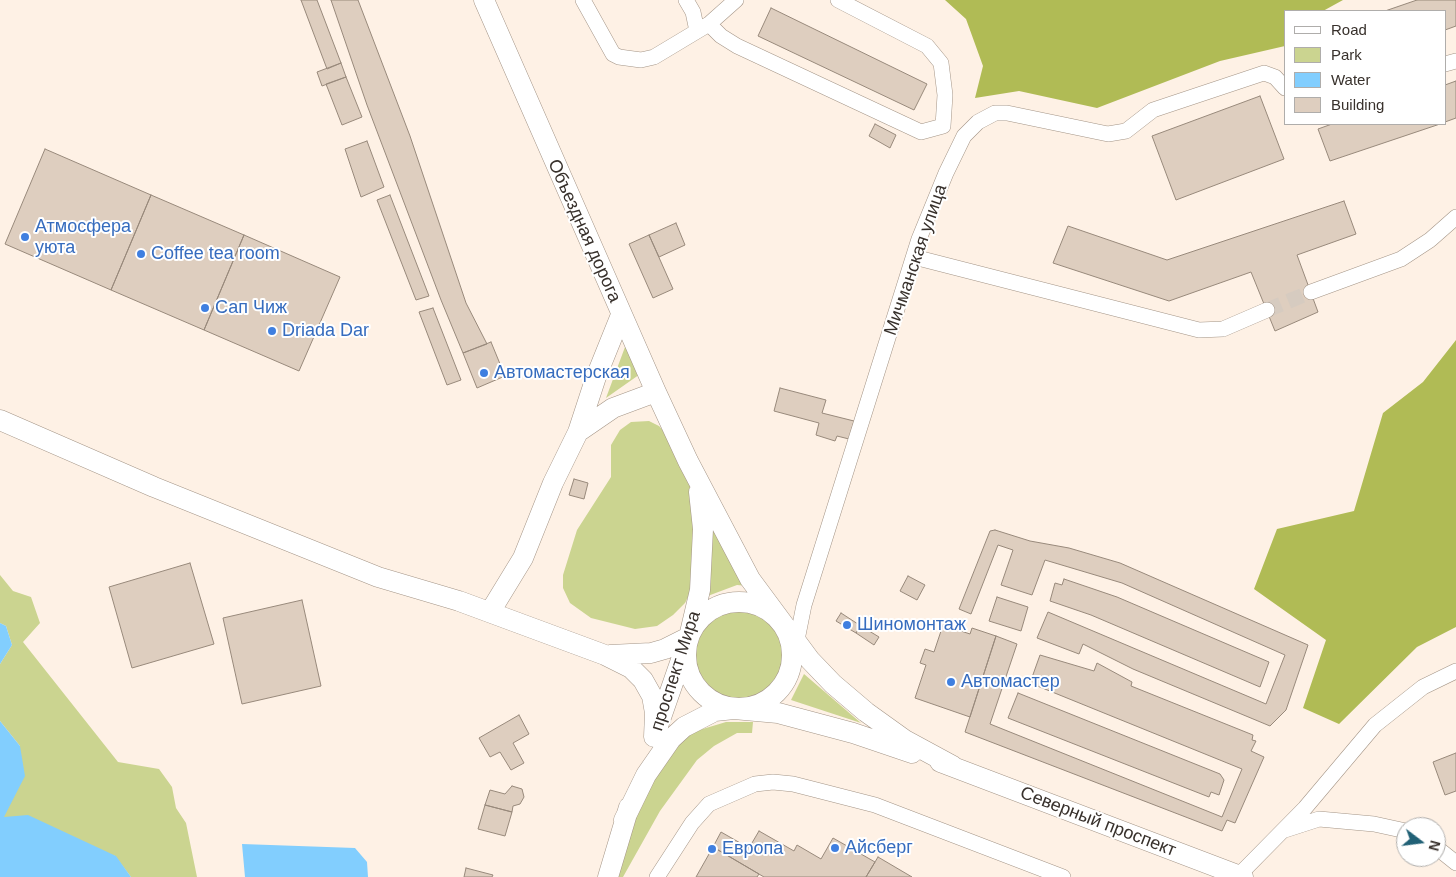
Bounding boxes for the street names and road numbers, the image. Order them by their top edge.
street label: Объездная дорога [543,156,625,306]
street label: Мичманская улица [880,182,952,338]
street label: проспект Мира [646,608,706,734]
street label: Северный проспект [1017,782,1179,862]

